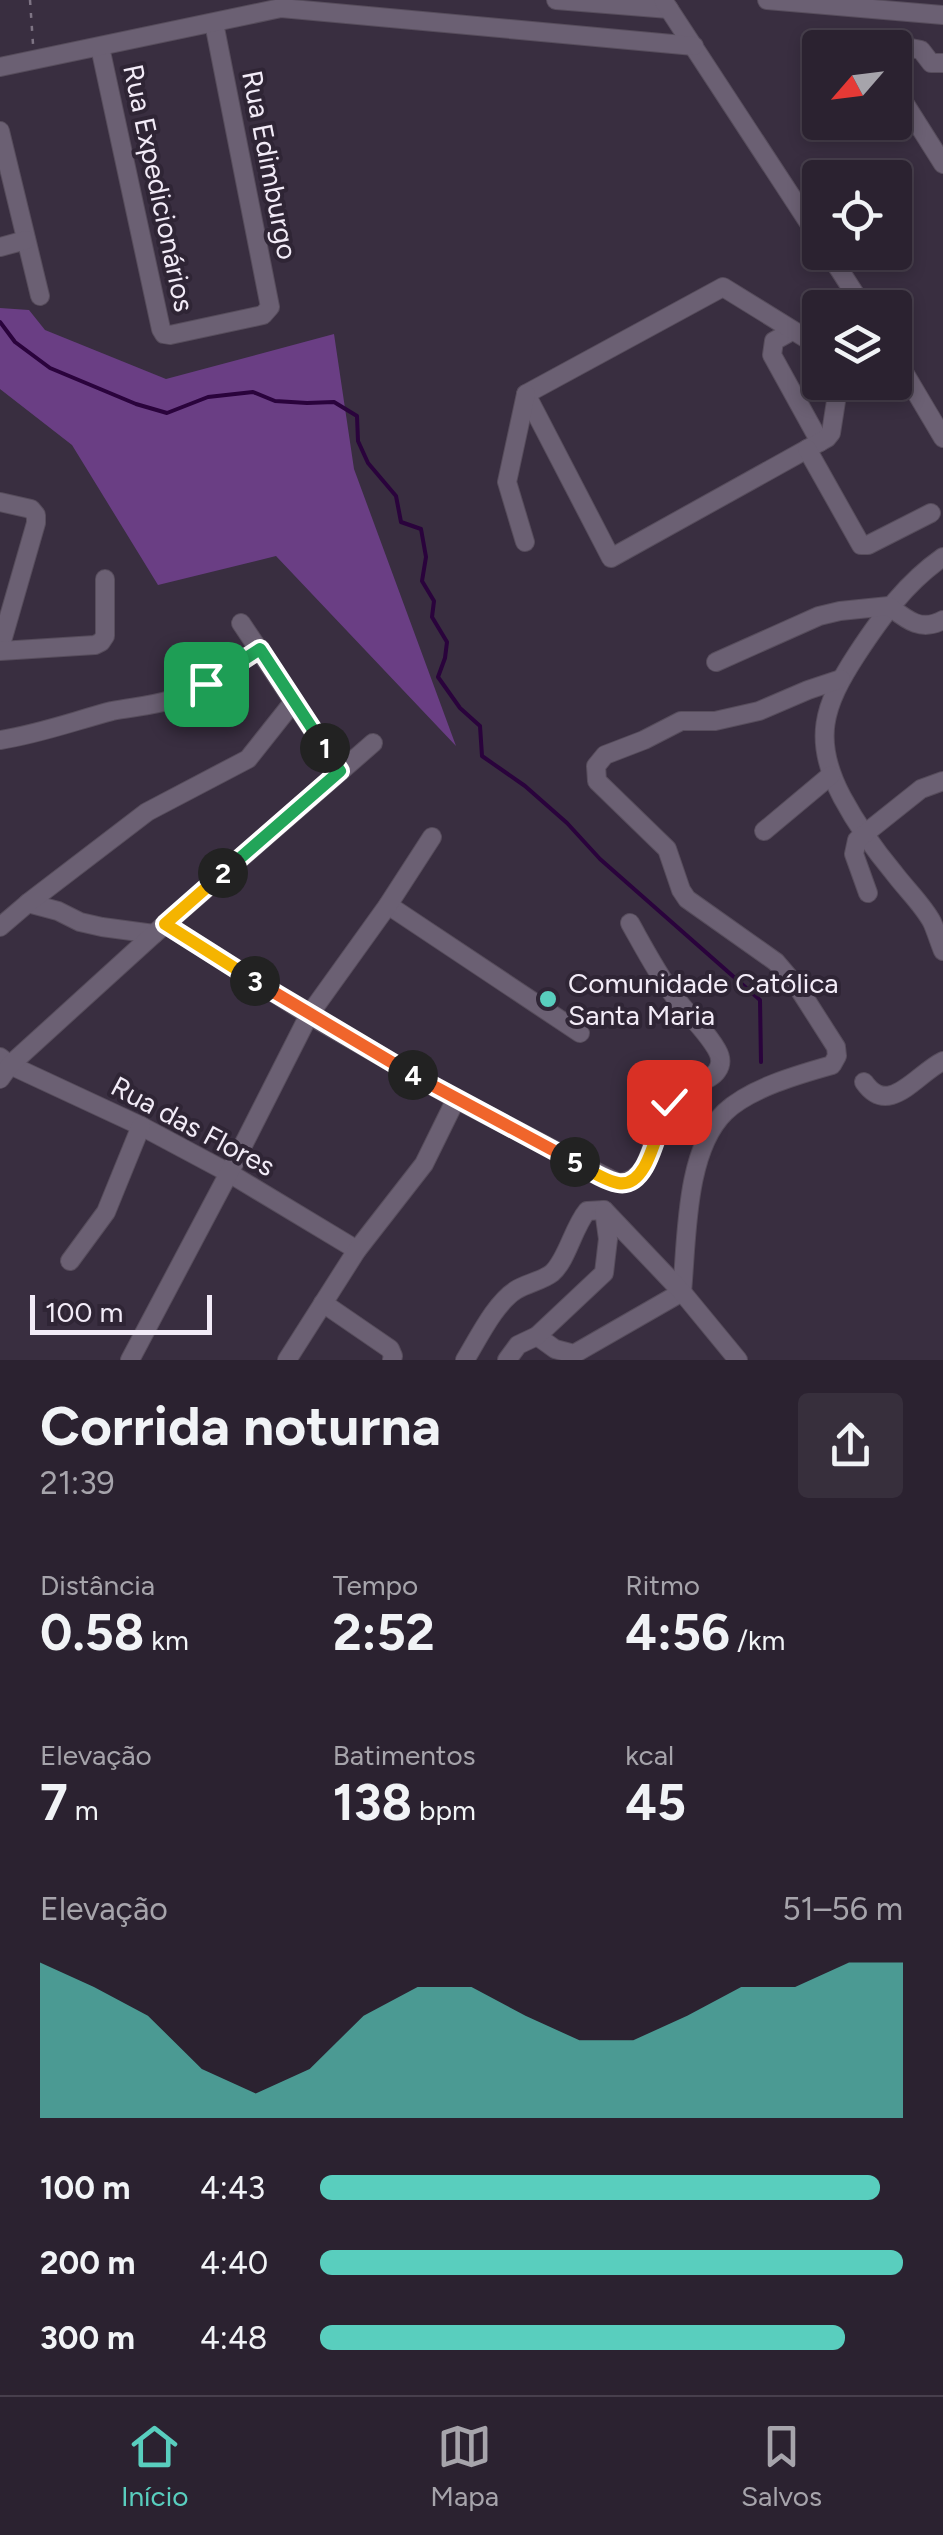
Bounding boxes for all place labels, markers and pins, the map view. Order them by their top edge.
pin [164,642,249,727]
pin: 1 [300,723,350,773]
pin: 2 [198,848,248,898]
pin: 3 [230,956,280,1006]
place label: Comunidade Católica Santa Maria [568,966,839,1032]
marker: Comunidade Católica Santa Maria [537,988,559,1010]
pin: 4 [388,1050,438,1100]
pin [627,1060,712,1145]
pin: 5 [550,1137,600,1187]

